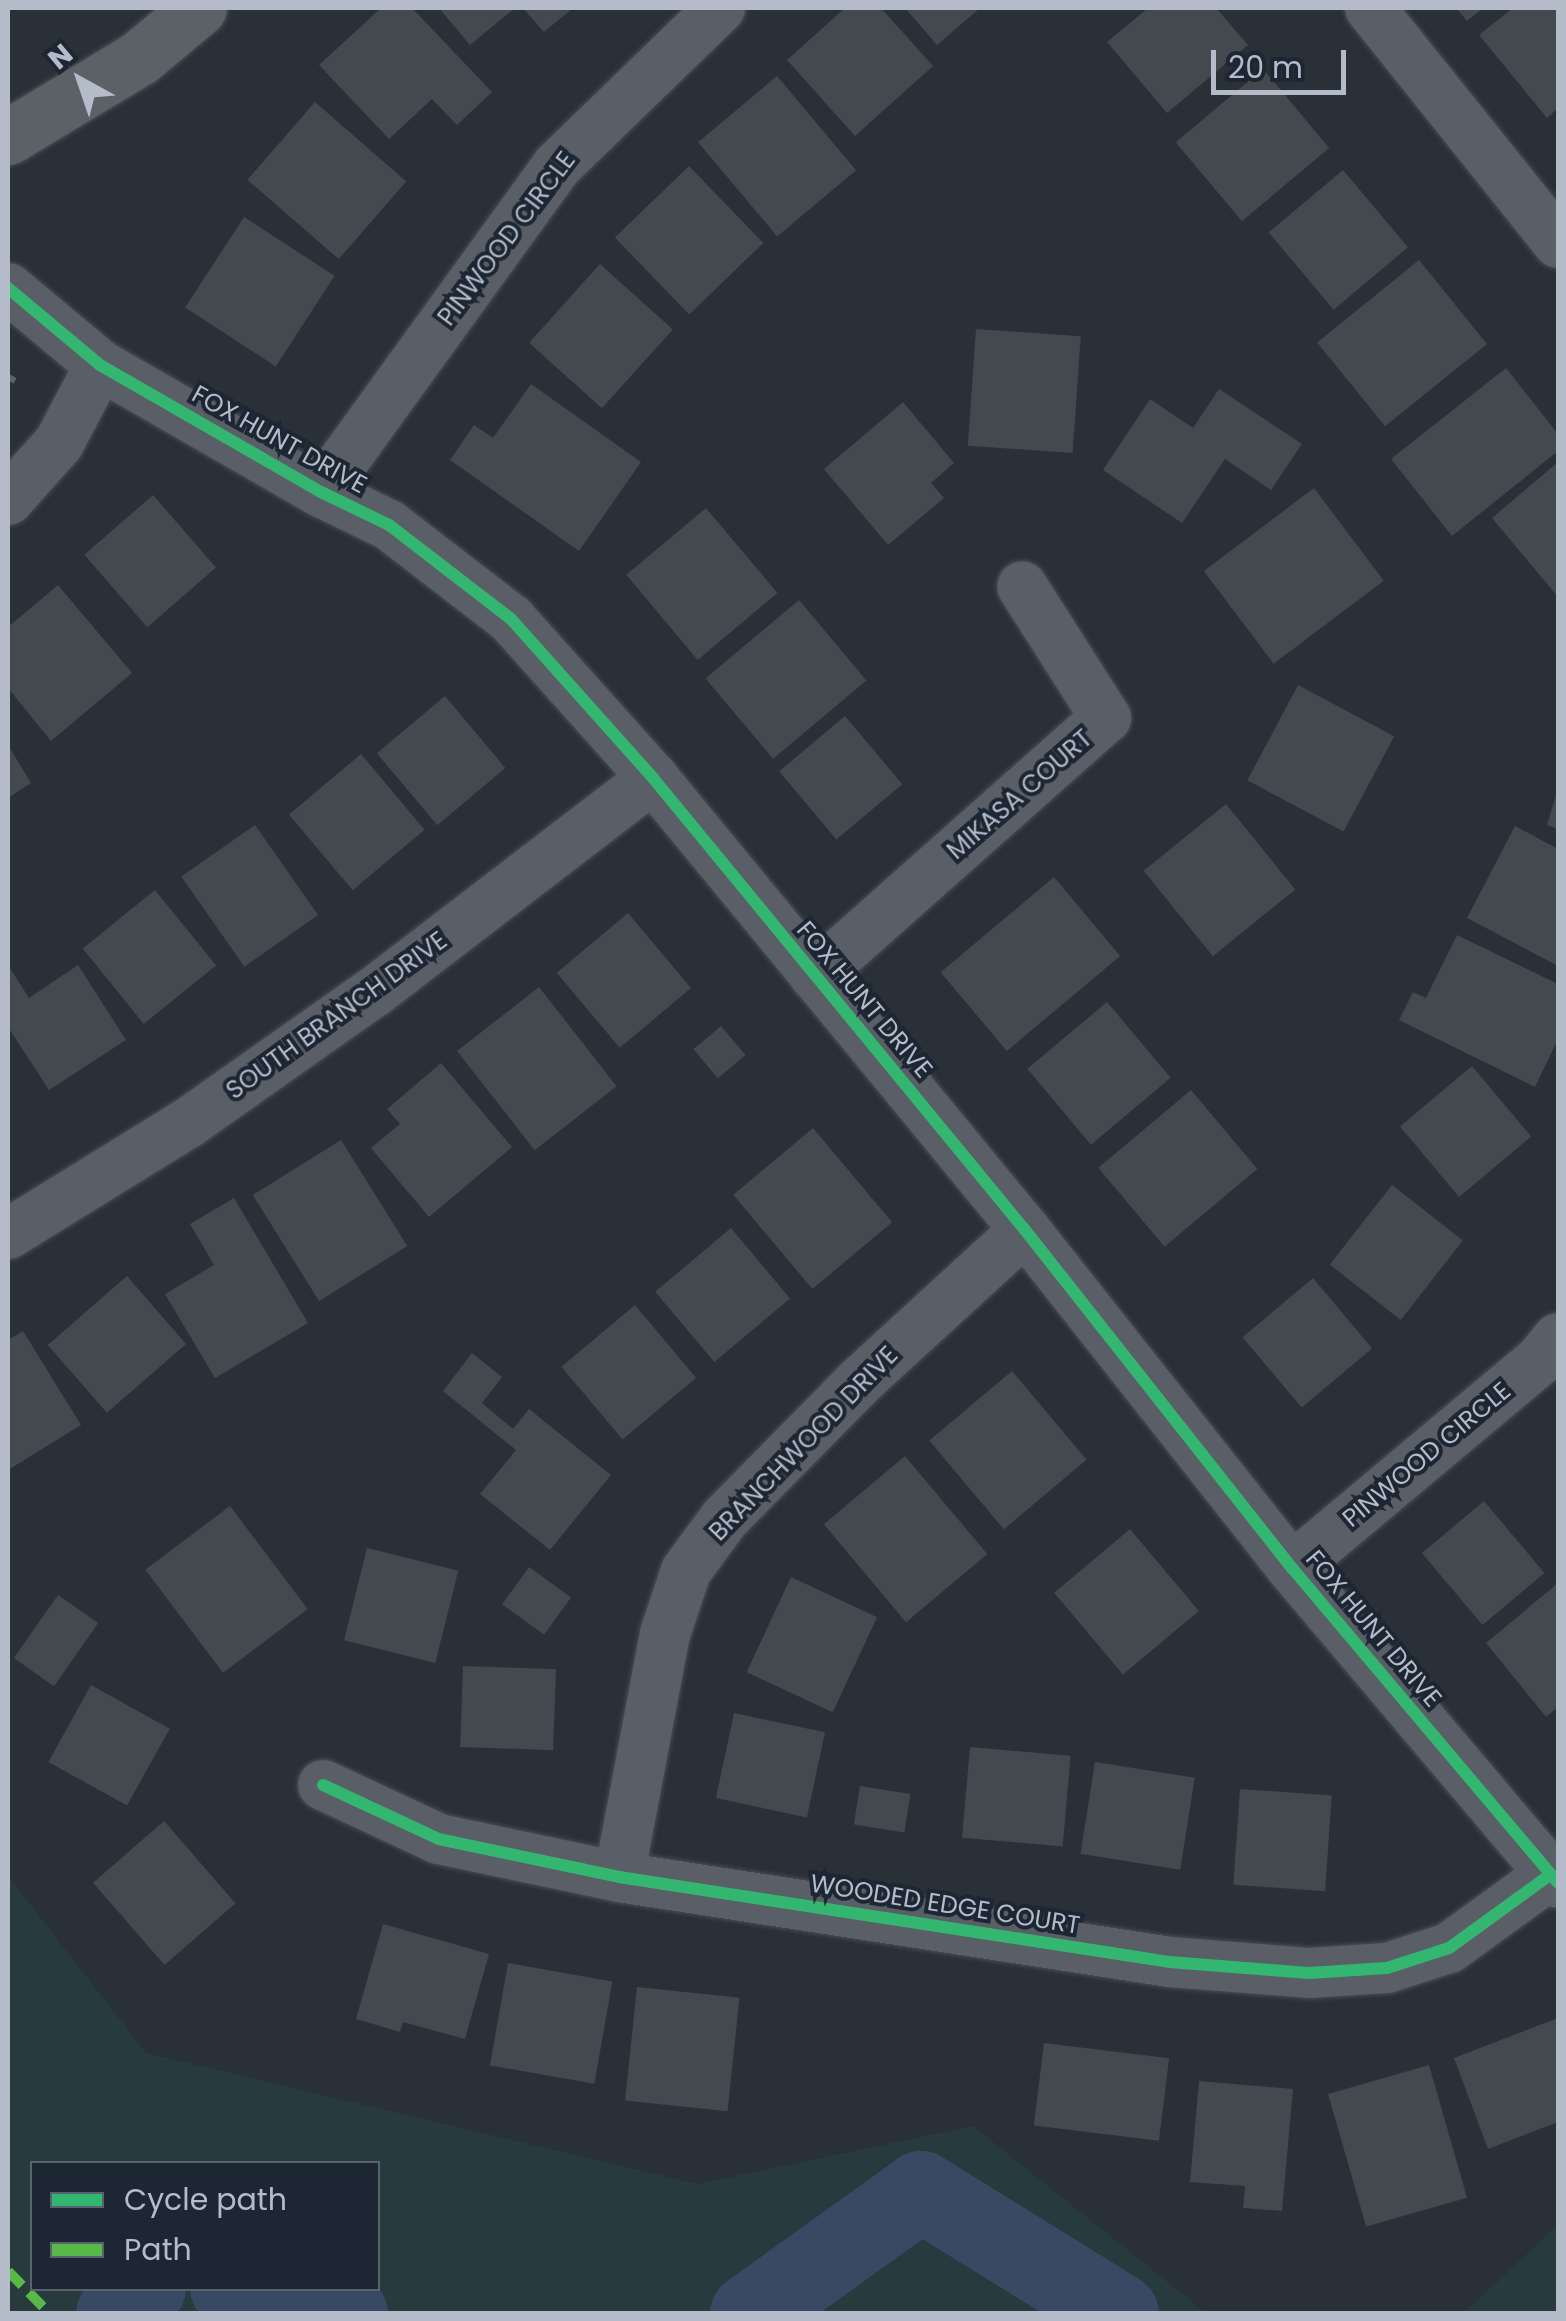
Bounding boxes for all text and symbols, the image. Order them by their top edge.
north arrow [30,30,130,130]
scale bar [1216,30,1351,92]
text: N [40,35,81,78]
text: 20 m [1228,46,1303,89]
street label: PINWOOD CIRCLE [432,146,582,332]
street label: FOX HUNT DRIVE [186,380,372,500]
street label: MIKASA COURT [941,724,1099,866]
street label: FOX HUNT DRIVE [790,916,938,1084]
street label: SOUTH BRANCH DRIVE [221,926,453,1106]
street label: BRANCHWOOD DRIVE [703,1341,905,1547]
street label: PINWOOD CIRCLE [1337,1376,1517,1534]
street label: FOX HUNT DRIVE [1299,1545,1447,1713]
street label: WOODED EDGE COURT [808,1869,1082,1941]
legend [30,2161,380,2291]
text: Cycle path [124,2178,287,2221]
text: Path [124,2228,192,2271]

